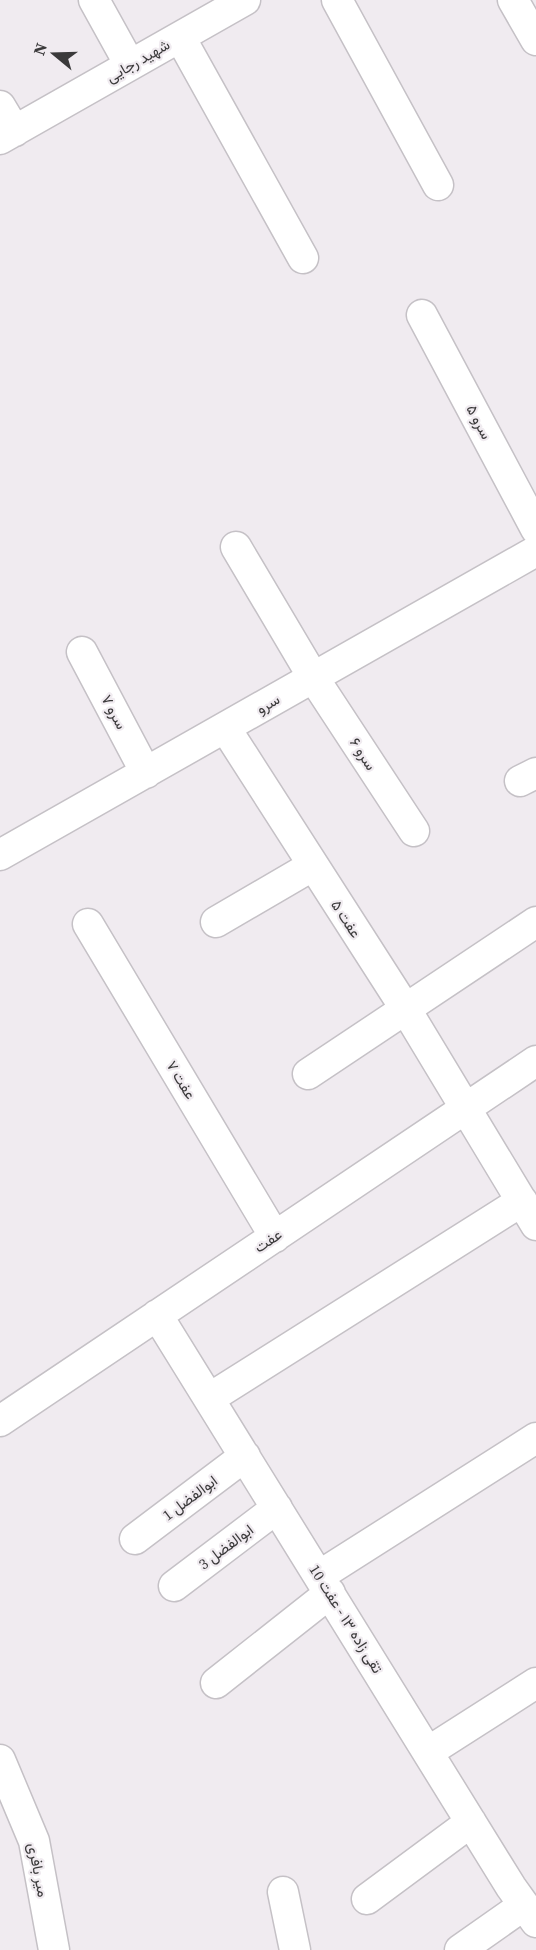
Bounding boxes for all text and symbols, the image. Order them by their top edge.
north arrow [24,24,84,84]
street label: شهید رجایی [102,34,174,87]
text: N [28,40,52,58]
street label: سرو ۵ [462,401,497,443]
street label: سرو [252,688,284,719]
street label: سرو ۷ [97,691,132,733]
street label: سرو ۶ [345,733,382,774]
street label: عفت ۵ [326,896,367,942]
street label: عفت ۷ [162,1057,201,1103]
street label: عفت [250,1224,286,1257]
street label: ابوالفضل 1 [158,1470,221,1525]
street label: ابوالفضل 3 [194,1519,257,1574]
street label: تقی زاده ۱۳ - عفت 10 [305,1560,388,1677]
street label: میر بافری [23,1841,54,1899]

